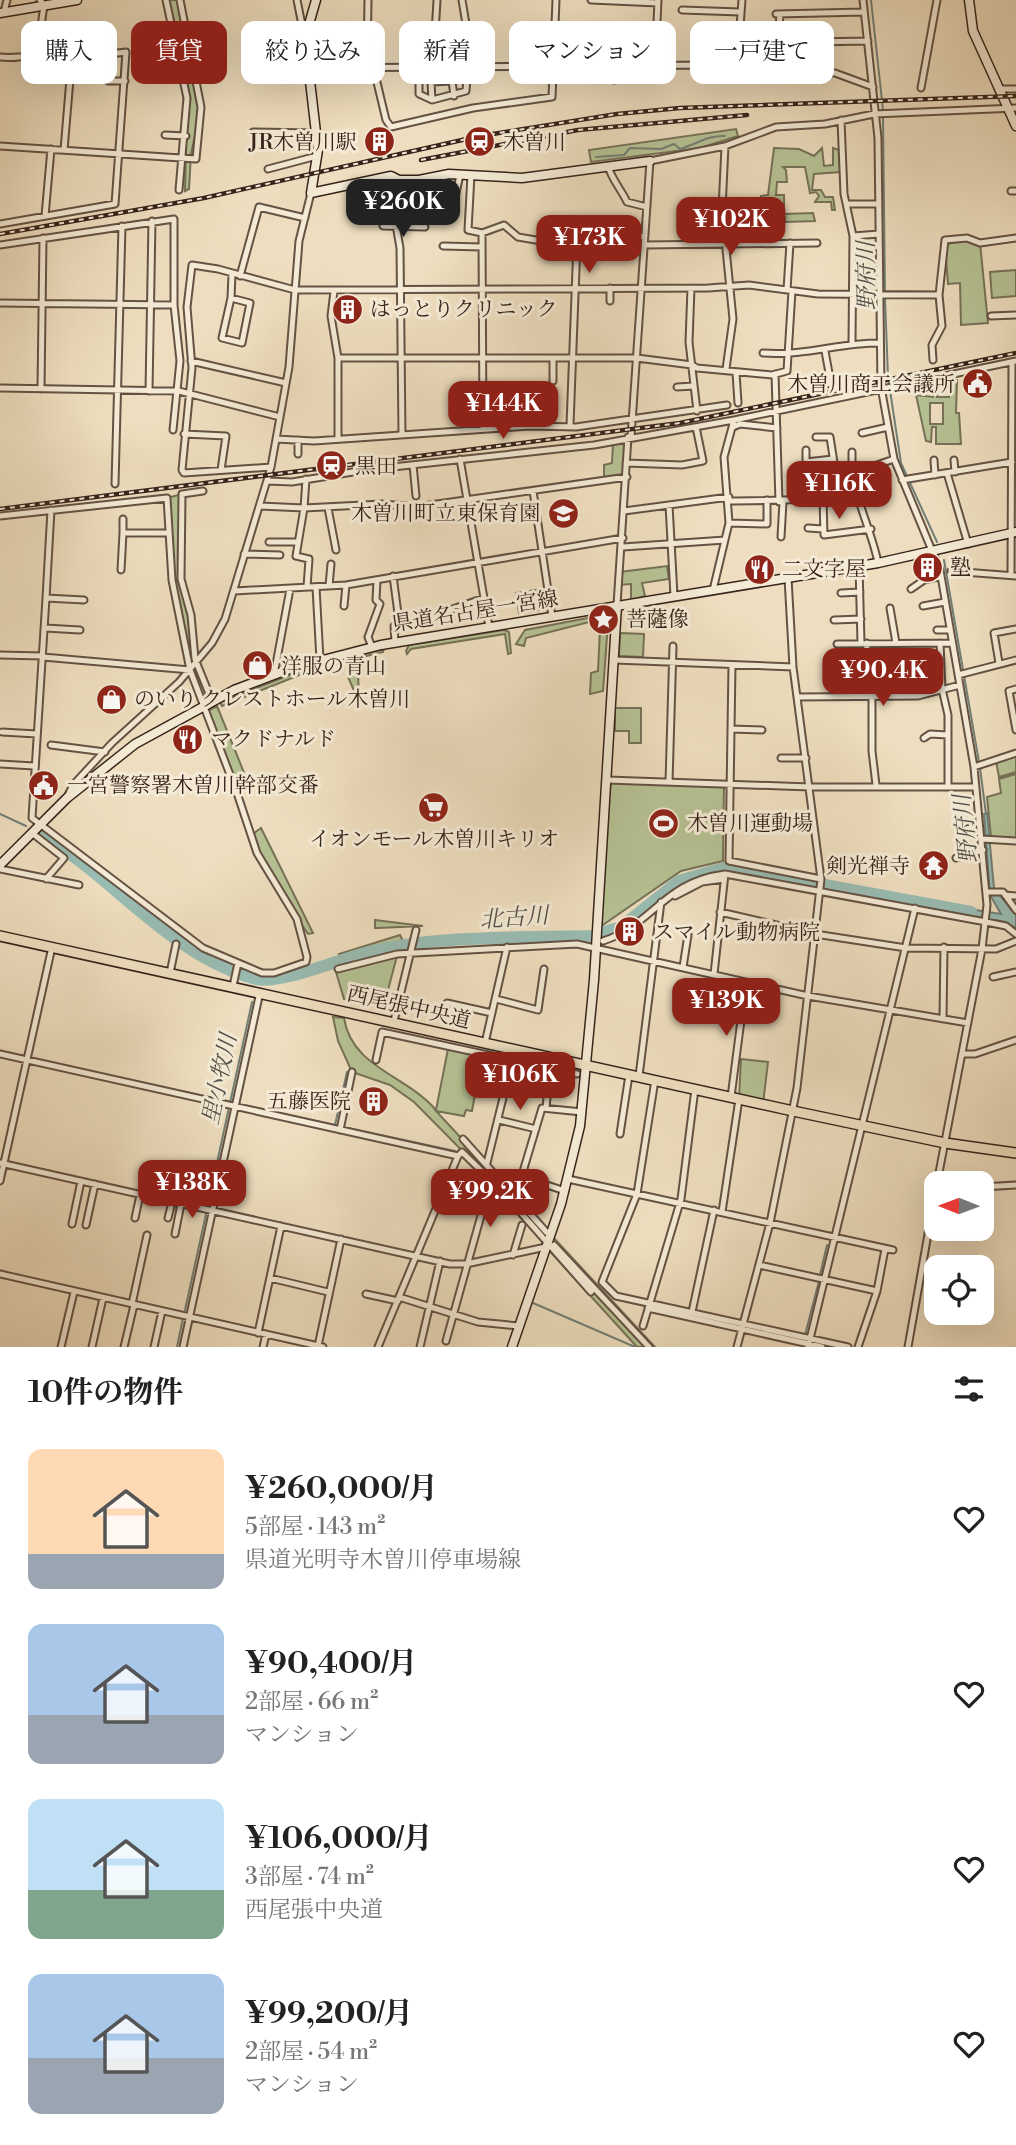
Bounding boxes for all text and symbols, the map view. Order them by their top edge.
chip: 購入 [21,21,117,84]
chip: 賃貸 [131,21,227,84]
chip: 絞り込み [241,21,385,84]
chip: 新着 [399,21,495,84]
chip: マンション [509,21,676,84]
chip: 一戸建て [690,21,834,84]
building icon: JR木曽川駅 [363,125,397,159]
station icon: 木曽川 [463,125,497,159]
place label: JR木曽川駅 [248,130,357,156]
place label: 木曽川 [503,130,566,156]
pin: ¥260K [354,180,452,239]
text: ¥260K [362,188,444,216]
pin: ¥102K [682,198,780,257]
text: ¥102K [692,206,770,234]
pin: ¥173K [540,216,638,275]
text: ¥173K [552,224,626,252]
water label: 野府川 [852,238,882,311]
building icon: はっとりクリニック [330,292,364,326]
place label: はっとりクリニック [370,297,558,323]
public building icon: 木曽川商工会議所 [961,367,995,401]
place label: 木曽川商工会議所 [787,372,955,398]
pin: ¥144K [454,382,552,441]
text: ¥144K [464,390,542,418]
station icon: 黒田 [315,449,349,483]
place label: 黒田 [355,454,397,480]
pin: ¥116K [790,462,888,521]
text: ¥116K [803,470,875,498]
school or university icon: 木曽川町立東保育園 [546,496,580,530]
place label: 木曽川町立東保育園 [351,501,540,527]
building icon: 塾 [910,550,944,584]
restaurant icon: 二文字屋 [742,552,776,586]
place label: 塾 [950,555,971,581]
place label: 二文字屋 [782,557,866,583]
street label: 県道名古屋一宮線 [390,586,560,638]
place icon: 菩薩像 [586,602,620,636]
place label: 菩薩像 [626,607,689,633]
pin: ¥90.4K [826,648,940,708]
shop icon: 洋服の青山 [241,649,275,683]
place label: 洋服の青山 [281,654,386,680]
text: ¥90.4K [838,657,928,685]
shop icon: のいり クレストホール木曽川 [94,682,128,716]
place label: のいり クレストホール木曽川 [134,687,410,713]
restaurant icon: マクドナルド [171,722,205,756]
place label: マクドナルド [211,727,336,753]
public building icon: 一宮警察署木曽川幹部交番 [27,768,61,802]
place label: 一宮警察署木曽川幹部交番 [67,773,319,799]
supermarket icon: イオンモール木曽川キリオ [417,790,451,824]
water label: 野府川 [948,790,984,865]
sports icon: 木曽川運動場 [647,806,681,840]
place label: 木曽川運動場 [687,811,813,837]
place label: イオンモール木曽川キリオ [309,827,559,853]
temple icon: 剣光禅寺 [916,849,950,883]
place label: 剣光禅寺 [826,854,910,880]
water label: 北古川 [479,901,552,934]
building icon: スマイル動物病院 [613,915,647,949]
place label: スマイル動物病院 [653,920,820,946]
pin: ¥139K [677,978,775,1038]
street label: 西尾張中央道 [344,981,473,1035]
text: ¥139K [688,987,764,1015]
water label: 里小牧川 [197,1028,244,1127]
pin: ¥106K [471,1052,569,1112]
text: ¥106K [481,1061,559,1089]
building icon: 五藤医院 [357,1084,391,1118]
place label: 五藤医院 [267,1089,351,1115]
pin: ¥138K [143,1160,241,1220]
text: ¥138K [154,1169,230,1197]
pin: ¥99.2K [433,1170,547,1229]
north arrow [924,1171,994,1241]
map controls [924,1171,994,1325]
text: ¥99.2K [447,1178,533,1206]
button: locate [924,1255,994,1325]
icon: filters [950,1370,988,1408]
text: 10件の物件 [28,1374,183,1412]
text: ¥260,000/月 [245,1470,438,1508]
icon: home [84,1477,168,1561]
icon: heart [950,1500,988,1538]
text: 5部屋 · 143 m² [245,1513,385,1541]
text: 県道光明寺木曽川停車場線 [245,1546,521,1574]
text: ¥90,400/月 [245,1645,417,1683]
icon: home [84,1652,168,1736]
icon: heart [950,1675,988,1713]
text: 2部屋 · 66 m² [245,1688,378,1716]
text: マンション [245,1721,359,1749]
text: ¥106,000/月 [245,1820,433,1858]
icon: home [84,1827,168,1911]
icon: heart [950,1850,988,1888]
text: 3部屋 · 74 m² [245,1863,374,1891]
text: 西尾張中央道 [245,1896,383,1924]
text: ¥99,200/月 [245,1995,413,2033]
icon: home [84,2002,168,2086]
icon: heart [950,2025,988,2063]
text: 2部屋 · 54 m² [245,2038,377,2066]
text: マンション [245,2071,359,2099]

